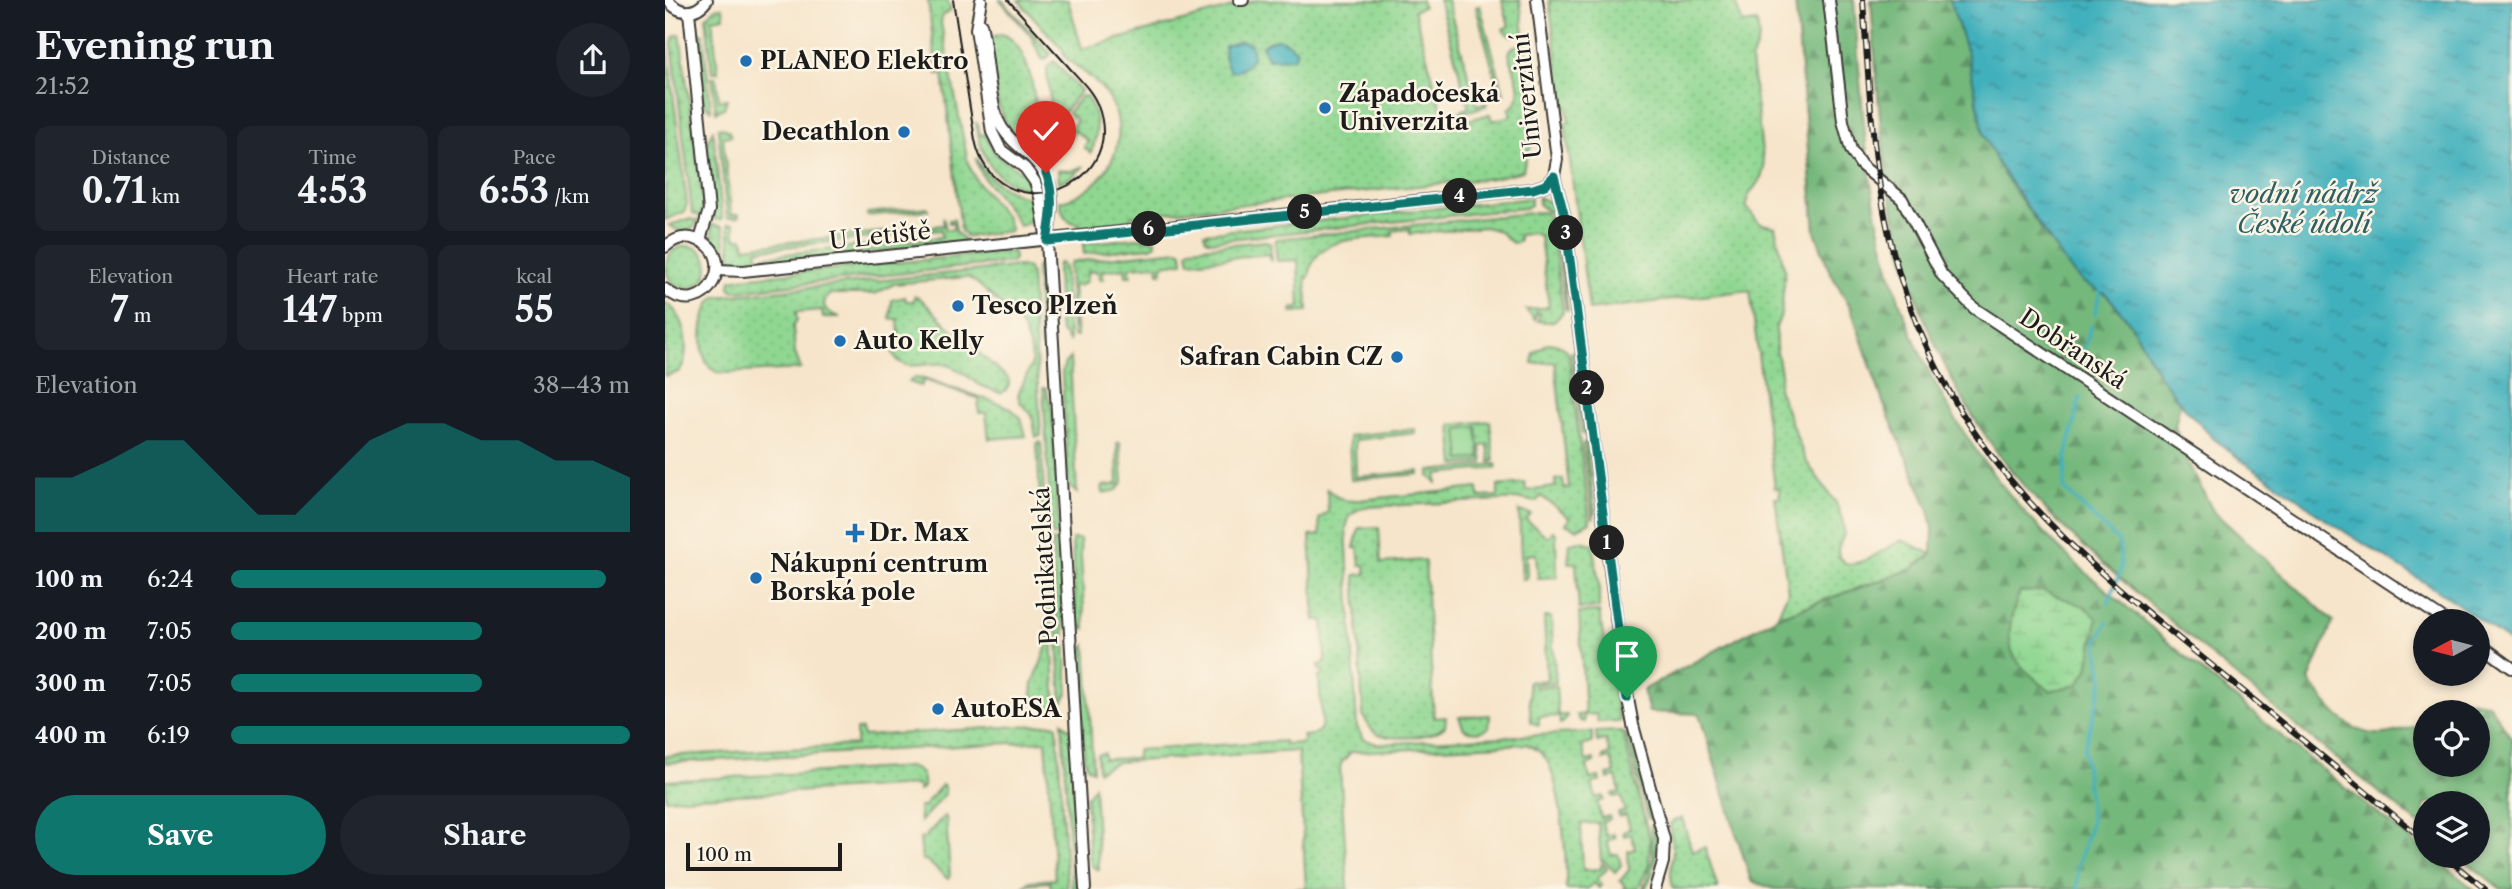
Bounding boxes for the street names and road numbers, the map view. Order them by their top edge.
street label: Univerzitní [1505,32,1548,160]
street label: U Letiště [828,216,932,255]
street label: Dobřanská [2014,302,2133,395]
street label: Podnikatelská [1026,486,1063,646]

